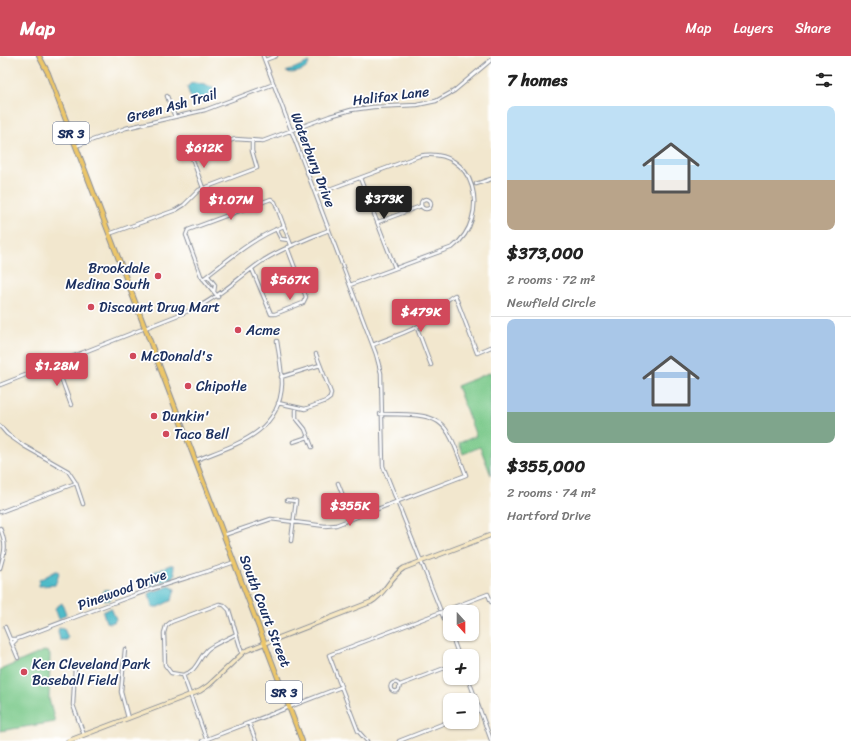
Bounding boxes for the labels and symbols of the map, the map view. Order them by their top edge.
street label: Halifax Lane [351,79,431,113]
street label: Green Ash Trail [124,82,221,130]
street label: Waterbury Drive [283,109,343,211]
road number: SR 3 [53,122,89,144]
pin: $612K [176,135,232,169]
pin: $373K [356,186,412,220]
pin: $1.07M [198,187,264,221]
place label: Brookdale Medina South [66,256,150,297]
pin: $567K [262,267,318,301]
marker: Brookdale Medina South [153,271,163,281]
place label: Discount Drug Mart [99,295,220,320]
pin: $479K [393,299,449,333]
marker: Discount Drug Mart [86,302,96,312]
place label: Acme [245,318,280,343]
marker: Acme [233,325,243,335]
place label: McDonald's [141,344,213,369]
marker: McDonald's [128,351,138,361]
pin: $1.28M [24,353,90,387]
place label: Chipotle [196,374,247,399]
marker: Chipotle [183,381,193,391]
place label: Dunkin' [162,404,210,429]
marker: Dunkin' [149,411,159,421]
place label: Taco Bell [174,422,230,447]
marker: Taco Bell [161,429,171,439]
pin: $355K [322,493,378,527]
street label: South Court Street [232,551,298,671]
street label: Pinewood Drive [74,562,170,618]
north arrow [443,605,479,641]
place label: Ken Cleveland Park Baseball Field [32,652,151,693]
marker: Ken Cleveland Park Baseball Field [19,667,29,677]
road number: SR 3 [266,681,302,703]

